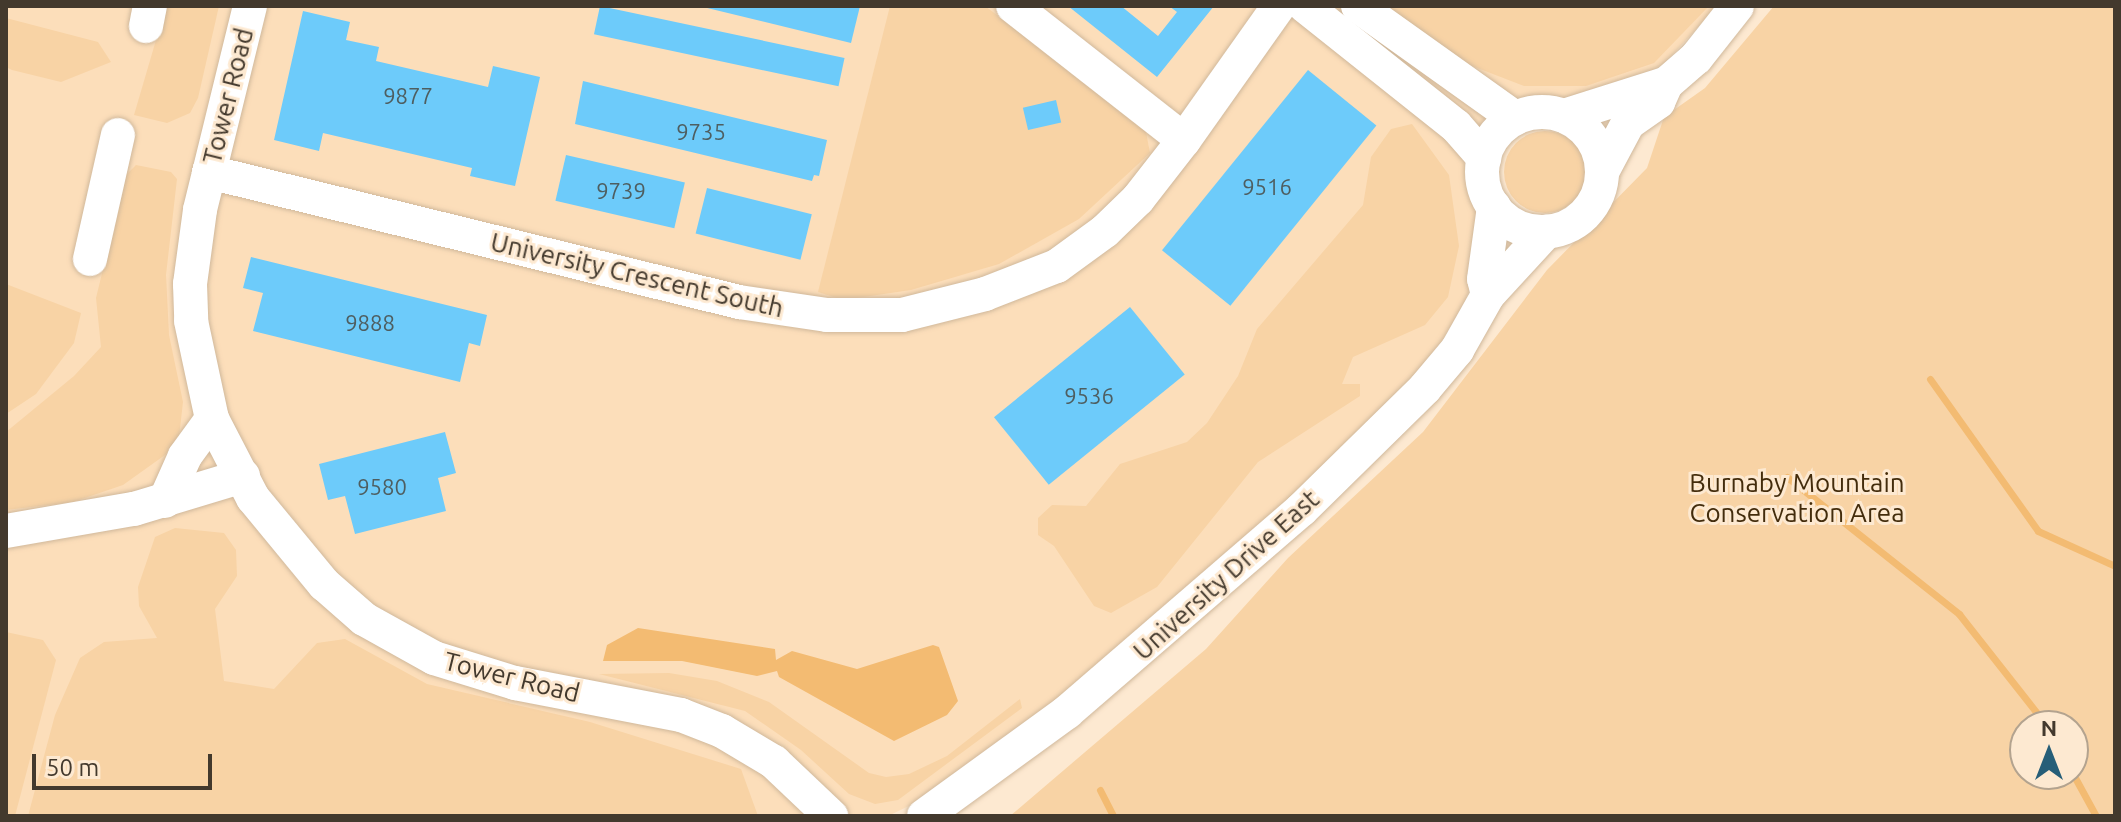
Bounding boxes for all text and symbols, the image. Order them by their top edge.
street label: Tower Road [196,25,260,167]
house number: 9877 [383,83,433,109]
house number: 9735 [676,119,726,145]
house number: 9516 [1242,174,1292,200]
house number: 9739 [596,178,646,204]
street label: University Crescent South [488,226,786,324]
house number: 9888 [345,310,395,336]
house number: 9536 [1064,383,1114,409]
park label: Burnaby Mountain Conservation Area [1689,467,1905,528]
house number: 9580 [357,474,407,500]
street label: University Drive East [1127,483,1325,667]
street label: Tower Road [441,645,583,709]
north arrow [2009,710,2089,790]
text: N [2041,715,2057,740]
scale bar [36,738,216,788]
text: 50 m [46,754,99,781]

